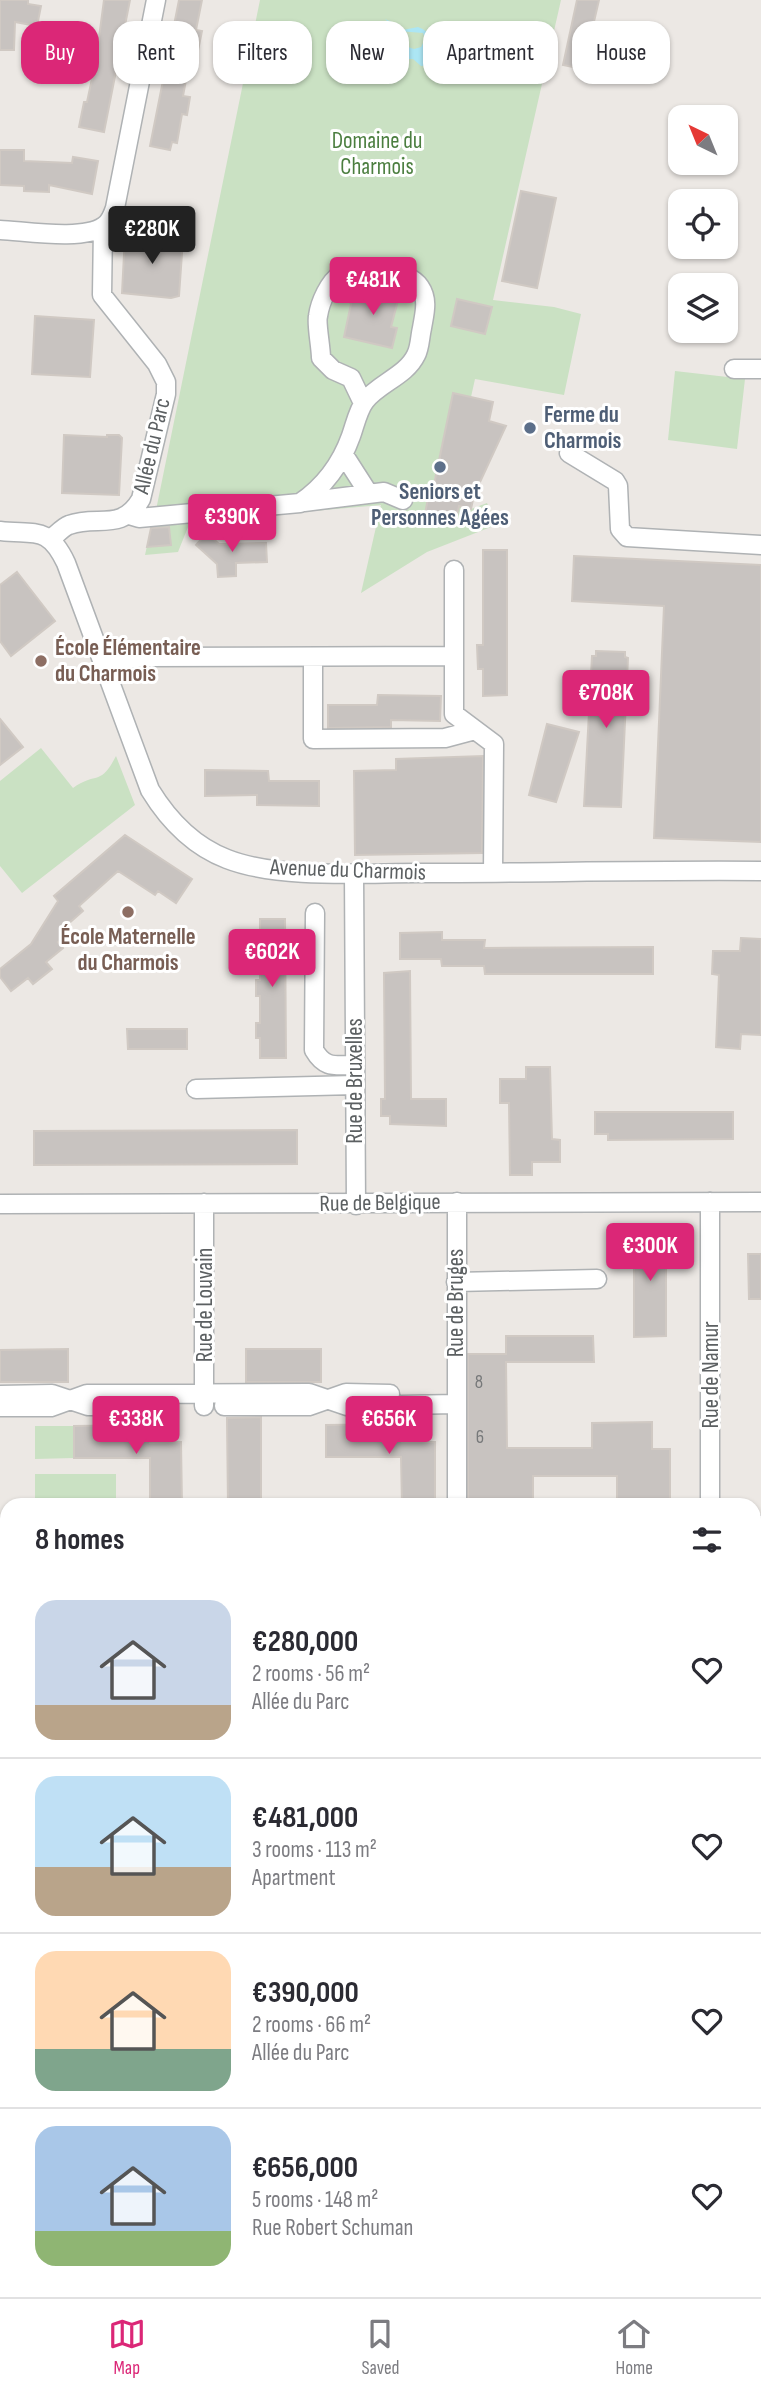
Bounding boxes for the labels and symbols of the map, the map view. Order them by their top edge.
north arrow [668,105,738,175]
park label: Domaine du Charmois [332,127,422,181]
pin: €280K [103,206,201,266]
pin: €481K [324,258,422,317]
street label: Allée du Parc [127,395,177,498]
place label: Ferme du Charmois [544,401,621,455]
marker: Ferme du Charmois [522,420,538,436]
marker: Seniors et Personnes Agées [432,459,448,475]
place label: Seniors et Personnes Agées [371,478,509,532]
pin: €390K [183,494,281,554]
place label: École Élémentaire du Charmois [55,634,201,688]
marker: École Élémentaire du Charmois [33,653,49,669]
pin: €708K [557,670,655,730]
street label: Avenue du Charmois [269,853,426,887]
marker: École Maternelle du Charmois [120,904,136,920]
place label: École Maternelle du Charmois [60,923,196,977]
pin: €602K [223,930,321,989]
street label: Rue de Bruxelles [341,1018,369,1144]
street label: Rue de Belgique [319,1188,441,1218]
pin: €300K [601,1224,699,1283]
street label: Rue de Louvain [191,1248,219,1362]
street label: Rue de Bruges [442,1249,470,1357]
street label: Rue de Namur [697,1321,725,1429]
house number: 8 [475,1371,483,1394]
pin: €338K [87,1396,185,1456]
pin: €656K [340,1396,438,1456]
house number: 6 [476,1426,484,1449]

